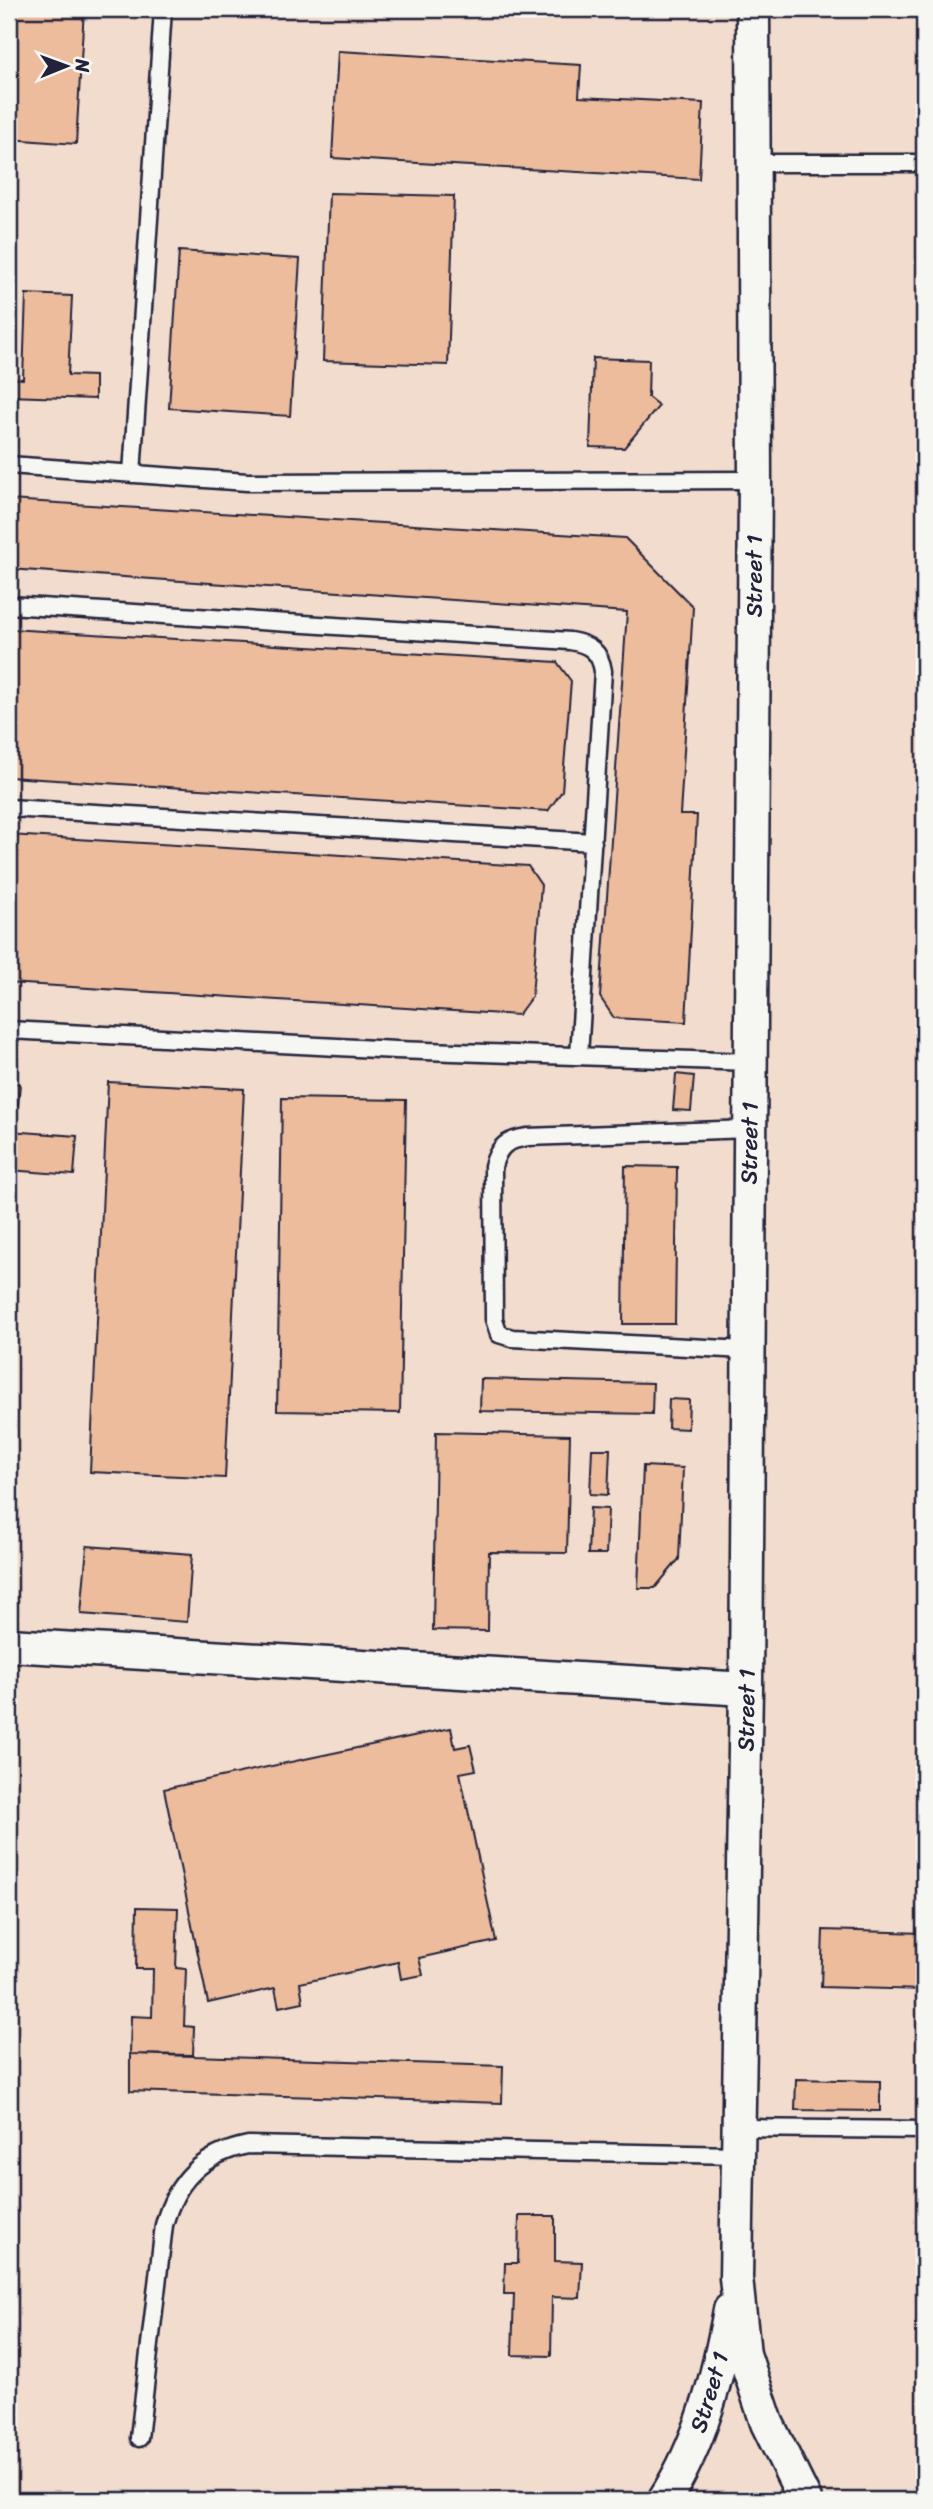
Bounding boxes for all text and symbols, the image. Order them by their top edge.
north arrow [32,32,102,102]
text: N [66,58,99,73]
street label: Street 1 [734,535,775,617]
street label: Street 1 [728,1101,771,1185]
street label: Street 1 [725,1668,768,1752]
street label: Street 1 [678,2346,741,2438]

